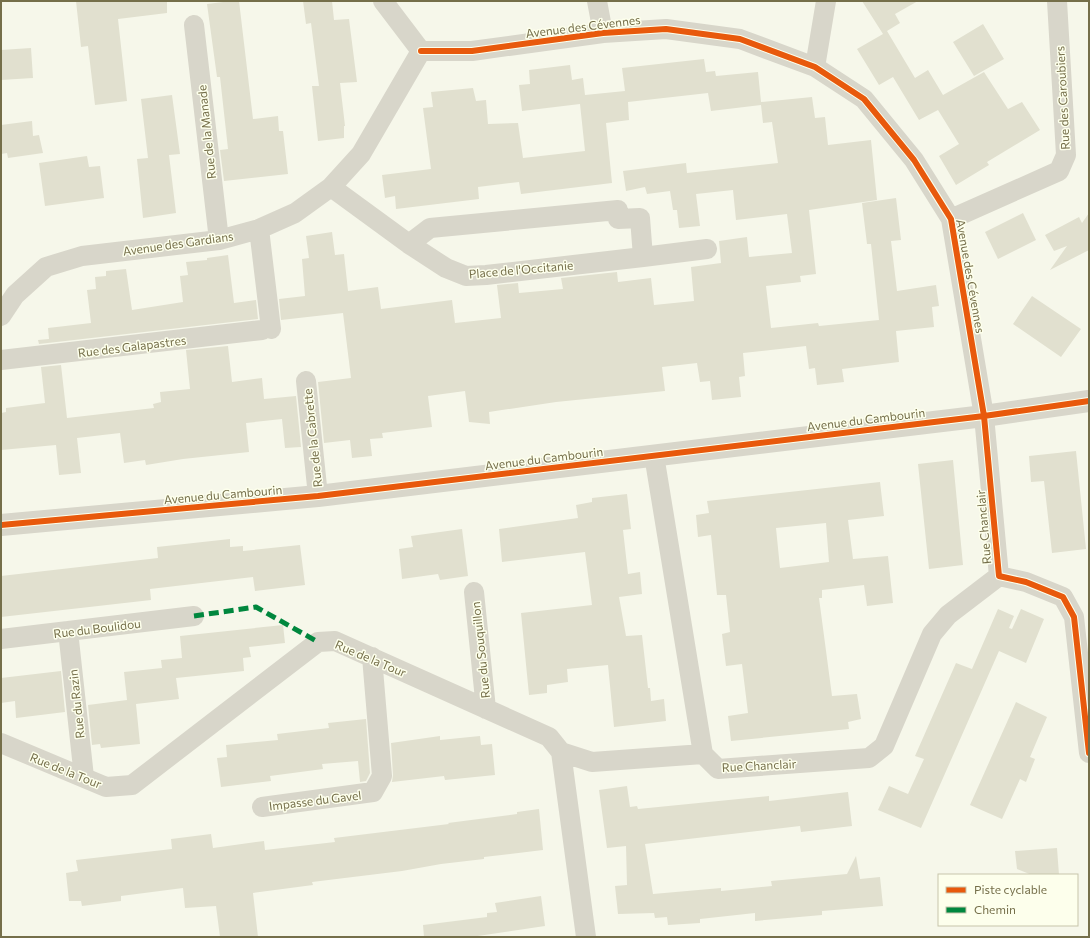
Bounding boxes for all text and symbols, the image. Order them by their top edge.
street label: Avenue des Cévennes [525,12,641,40]
street label: Rue des Caroubiers [1052,46,1072,150]
street label: Rue de la Manade [194,84,218,180]
street label: Avenue des Cévennes [954,218,988,334]
street label: Avenue des Gardians [122,228,234,258]
street label: Place de l'Occitanie [468,257,574,281]
street label: Rue des Galapastres [77,332,187,360]
street label: Rue de la Cabrette [300,388,324,488]
street label: Avenue du Cambourin [806,405,926,433]
street label: Avenue du Cambourin [484,444,604,472]
street label: Avenue du Cambourin [163,482,283,506]
street label: Rue Chanclair [973,489,993,565]
street label: Rue du Souquillon [468,601,492,699]
street label: Rue du Boulidou [53,616,141,640]
street label: Rue de la Tour [333,637,409,679]
street label: Rue du Razin [65,669,87,739]
street label: Rue de la Tour [28,749,104,791]
street label: Rue Chanclair [721,756,797,774]
street label: Impasse du Gavel [268,787,362,813]
legend [938,874,1078,926]
text: Piste cyclable [974,882,1047,896]
text: Chemin [974,902,1016,916]

